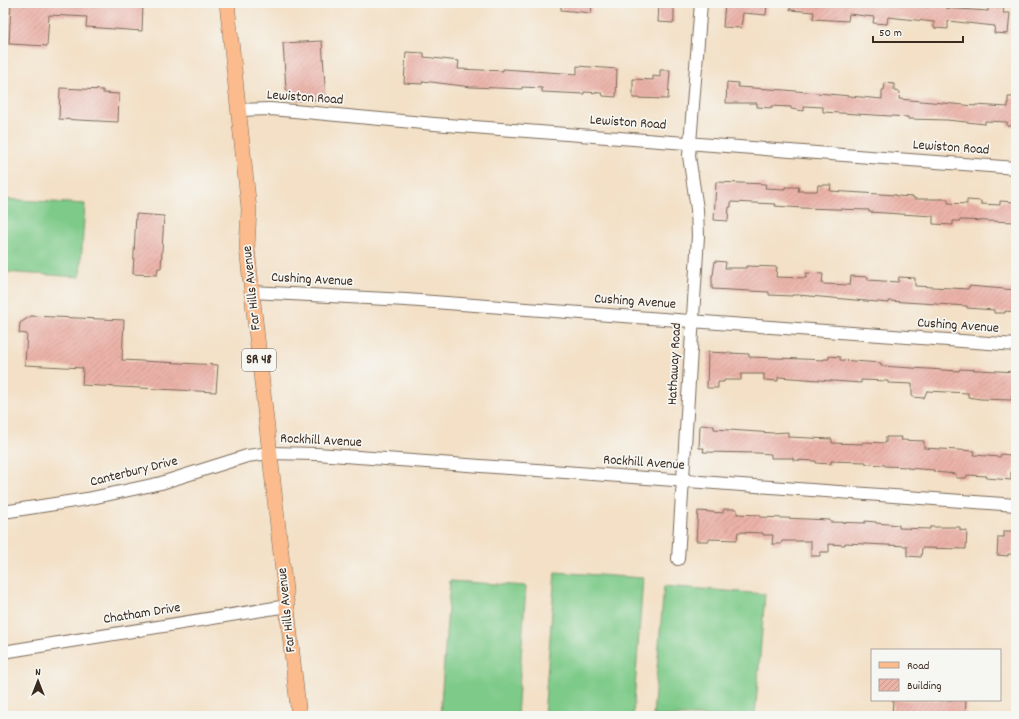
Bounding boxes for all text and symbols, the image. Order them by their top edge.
scale bar [873,18,963,44]
text: 50 m [879,25,902,42]
street label: Lewiston Road [266,85,344,111]
street label: Lewiston Road [589,110,667,136]
street label: Lewiston Road [912,135,990,161]
street label: Far Hills Avenue [238,245,266,331]
street label: Cushing Avenue [271,268,353,292]
street label: Cushing Avenue [593,289,677,315]
street label: Cushing Avenue [916,313,1000,339]
street label: Hathaway Road [663,322,687,406]
road number: SR 48 [242,349,276,371]
street label: Rockhill Avenue [280,429,362,453]
street label: Rockhill Avenue [603,450,685,476]
street label: Canterbury Drive [88,451,180,493]
street label: Far Hills Avenue [273,567,301,653]
street label: Chatham Drive [102,598,182,630]
legend [871,649,1001,701]
text: Road [907,658,929,675]
north arrow [18,661,58,701]
text: N [35,665,41,681]
text: Building [907,678,942,695]

